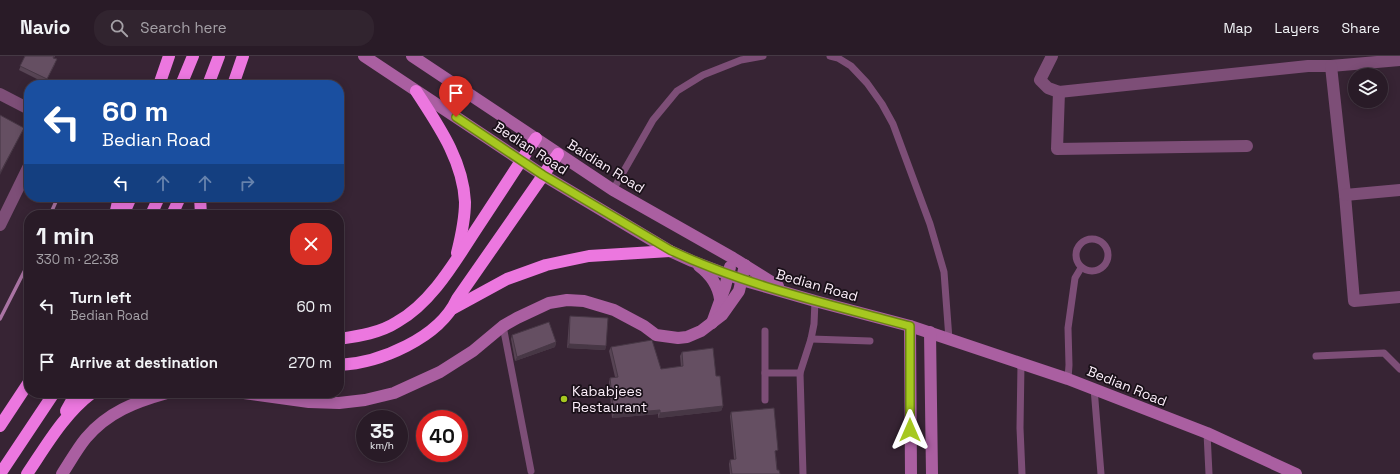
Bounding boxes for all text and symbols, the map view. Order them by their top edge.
search box [94,10,374,46]
text: Navio [20,15,70,40]
icon: search [108,17,130,39]
text: Search here [140,18,227,37]
text: Map [1223,19,1253,37]
text: Layers [1275,19,1319,37]
text: Share [1341,19,1380,37]
map controls [1348,68,1388,108]
button: layers [1348,68,1388,108]
pin [439,76,473,117]
icon: arrive [445,82,467,104]
text: 60 m [102,93,168,129]
icon: left [36,96,88,148]
street label: Bedian Road [491,117,571,179]
text: Bedian Road [102,128,211,151]
street label: Baidian Road [564,135,648,197]
icon: left [110,172,132,194]
icon: ahead [152,172,174,194]
icon: ahead [194,172,216,194]
icon: right [236,172,258,194]
text: 1 min [36,220,95,251]
button: close [290,223,332,265]
text: 330 m · 22:38 [36,251,119,268]
street label: Bedian Road [774,265,860,305]
text: Turn left [70,288,132,307]
icon: left [36,295,58,317]
text: 60 m [296,297,332,316]
text: Bedian Road [70,307,149,324]
icon: arrive [36,351,58,373]
text: Arrive at destination [70,353,218,372]
text: 270 m [288,353,332,372]
street label: Bedian Road [1084,362,1170,410]
place label: Kababjees Restaurant [572,382,647,416]
marker: Kababjees Restaurant [559,394,569,404]
position arrow [889,409,931,451]
speed limit sign: 40 [416,410,468,462]
text: 35 [370,418,394,444]
text: km/h [370,439,394,452]

